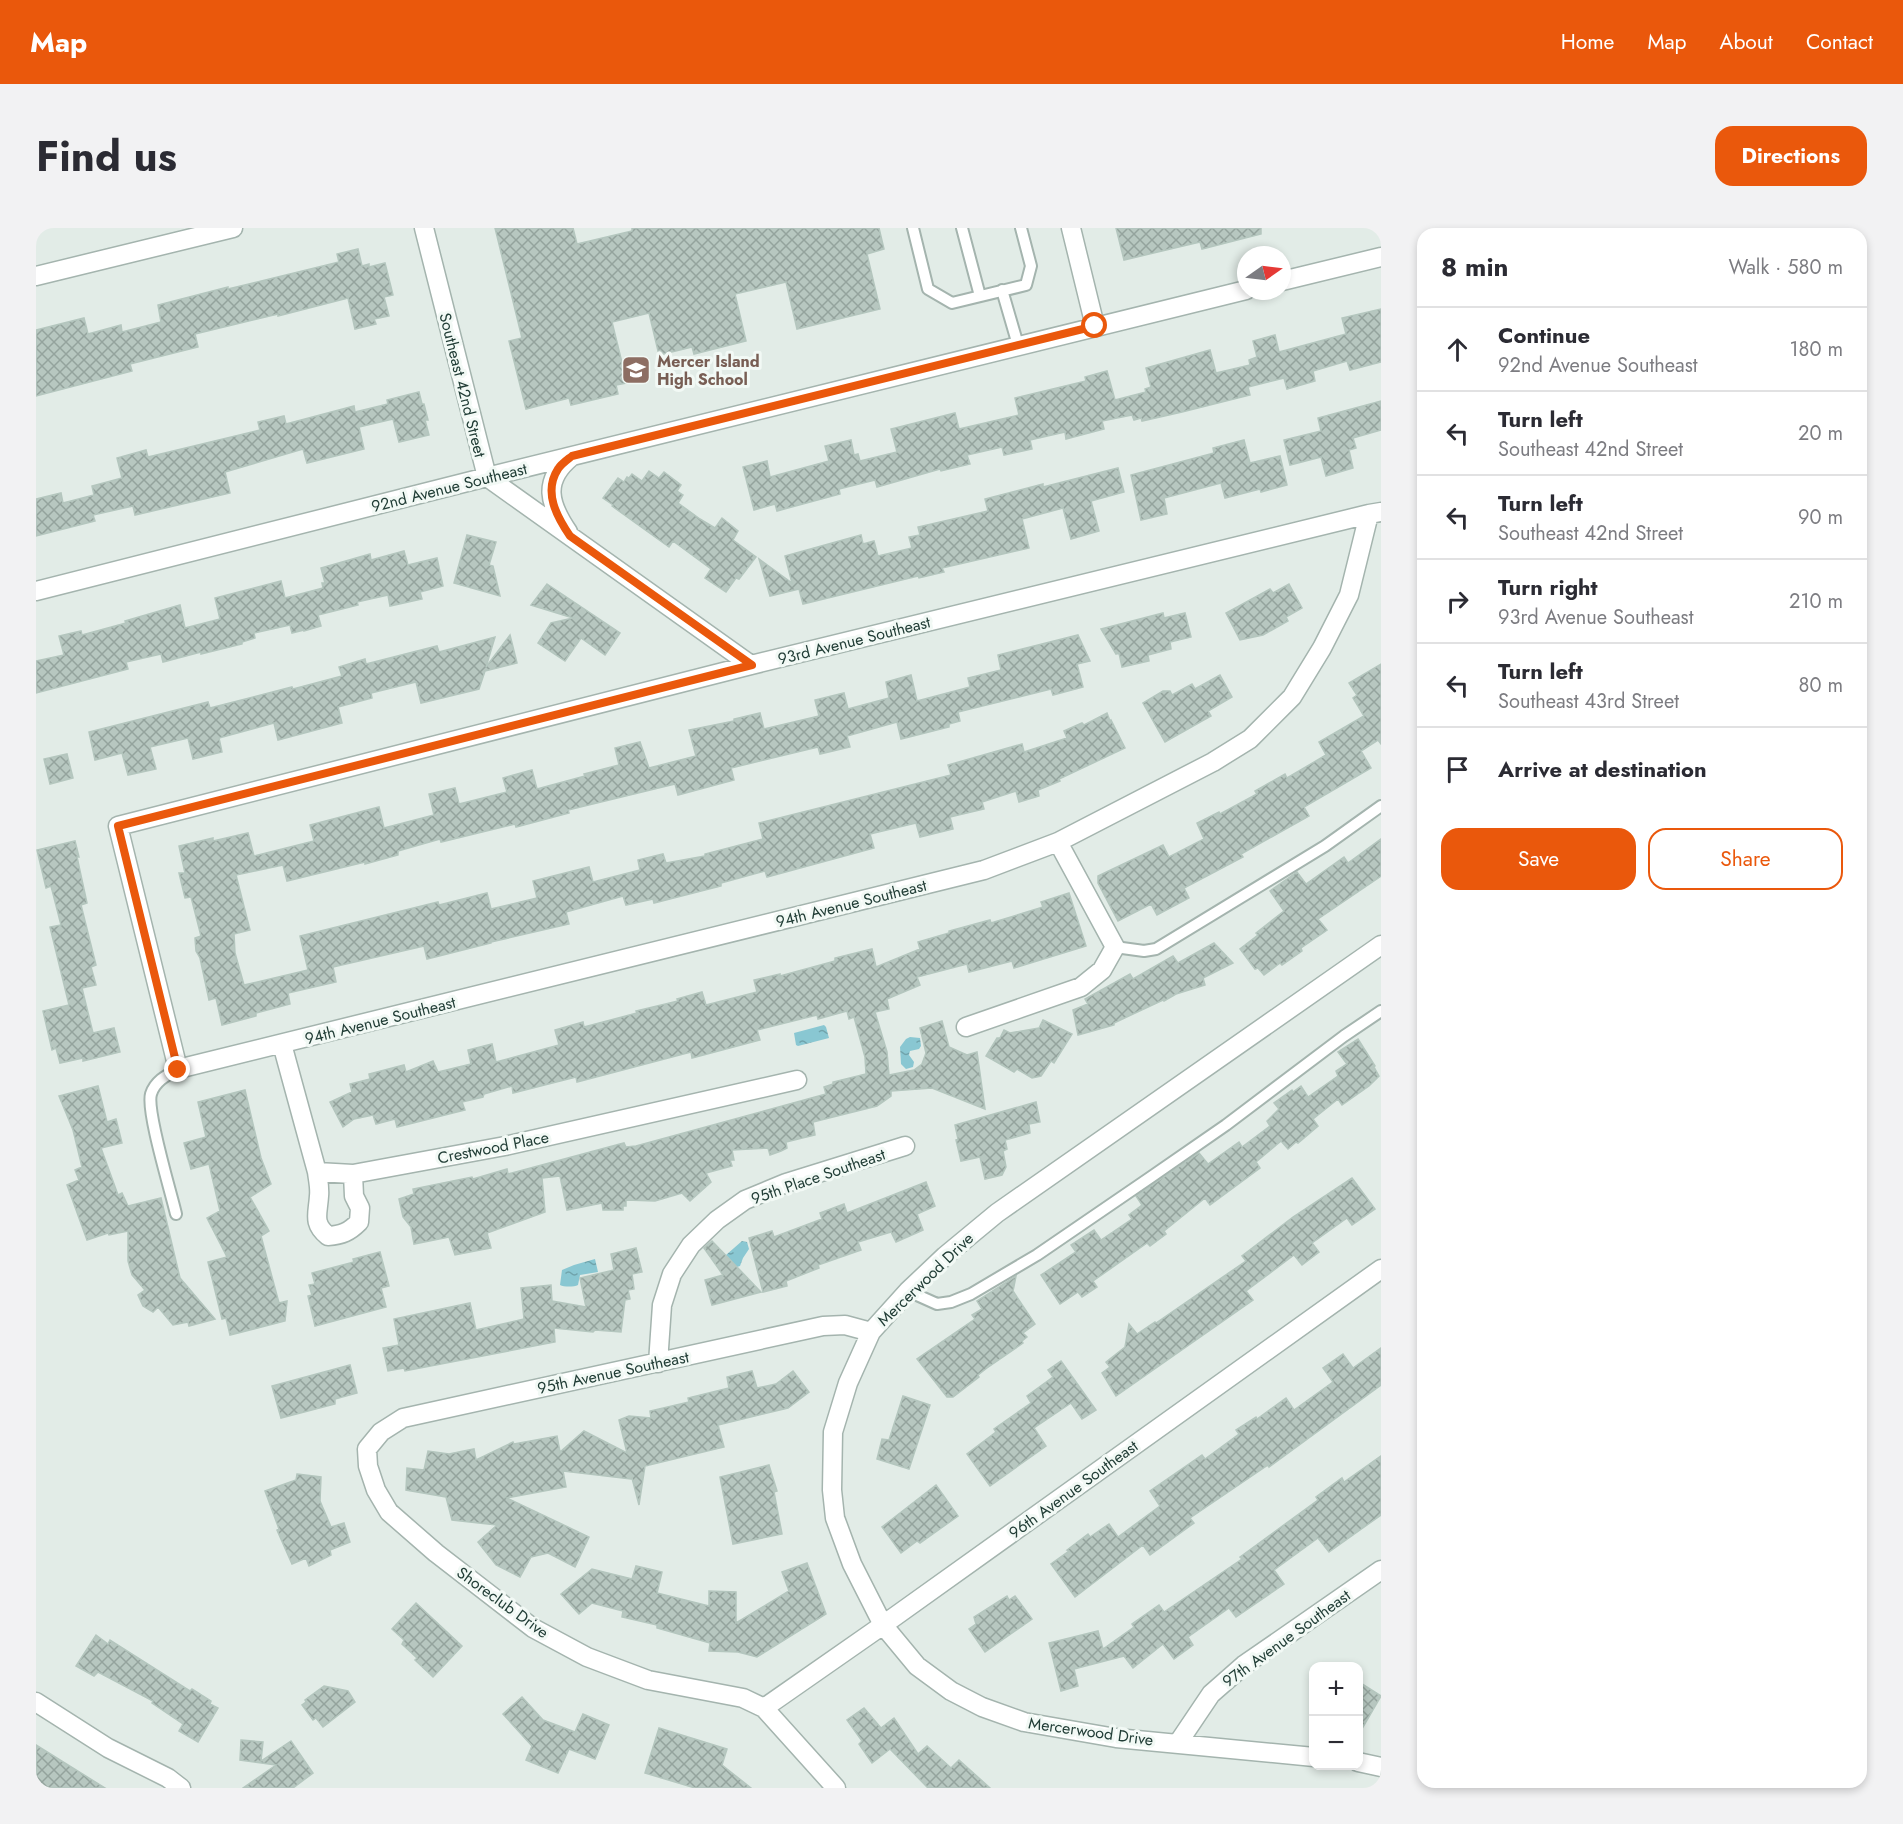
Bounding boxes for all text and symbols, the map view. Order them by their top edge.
text: Map [30,22,87,63]
text: Home [1561,27,1614,57]
text: Map [1647,27,1687,57]
text: About [1720,27,1773,57]
text: Contact [1806,27,1873,57]
text: Find us [36,126,177,187]
button: Directions [1715,126,1867,186]
north arrow [1237,246,1291,300]
text: 8 min [1441,248,1509,286]
text: Walk · 580 m [1728,253,1843,282]
street label: Southeast 42nd Street [433,310,492,460]
route start [1081,312,1107,338]
text: Continue [1498,319,1590,351]
icon: ahead [1441,333,1474,366]
text: 180 m [1789,335,1843,364]
place label: Mercer Island High School [657,350,760,391]
text: 92nd Avenue Southeast [1498,351,1698,380]
school or university icon: Mercer Island High School [620,354,652,386]
text: Turn left [1498,403,1583,435]
icon: left [1441,417,1474,450]
text: 20 m [1798,419,1843,448]
text: Southeast 42nd Street [1498,435,1683,464]
street label: 92nd Avenue Southeast [369,457,530,518]
text: Turn left [1498,487,1583,519]
icon: left [1441,501,1474,534]
text: 90 m [1798,503,1843,532]
text: Southeast 42nd Street [1498,519,1683,548]
text: Turn right [1498,571,1598,603]
icon: right [1441,585,1474,618]
text: 210 m [1789,587,1843,616]
text: 93rd Avenue Southeast [1498,603,1693,632]
street label: 93rd Avenue Southeast [775,610,933,671]
text: Turn left [1498,655,1583,687]
icon: left [1441,669,1474,702]
text: 80 m [1798,671,1843,700]
text: Southeast 43rd Street [1498,687,1679,716]
icon: arrive [1441,753,1474,786]
text: Arrive at destination [1498,753,1707,785]
button: Save [1441,828,1636,890]
button: Share [1648,828,1843,890]
street label: 94th Avenue Southeast [773,874,929,933]
street label: 94th Avenue Southeast [302,991,458,1050]
route end [164,1056,190,1082]
street label: Crestwood Place [436,1125,551,1170]
street label: 95th Place Southeast [748,1143,888,1210]
street label: Mercerwood Drive [872,1227,979,1331]
street label: 95th Avenue Southeast [535,1345,691,1400]
street label: 96th Avenue Southeast [1004,1435,1143,1544]
street label: Shoreclub Drive [452,1561,553,1644]
street label: 97th Avenue Southeast [1218,1584,1355,1693]
map controls [1309,1662,1363,1770]
button: + [1309,1662,1363,1716]
street label: Mercerwood Drive [1027,1711,1155,1752]
button: − [1309,1716,1363,1770]

